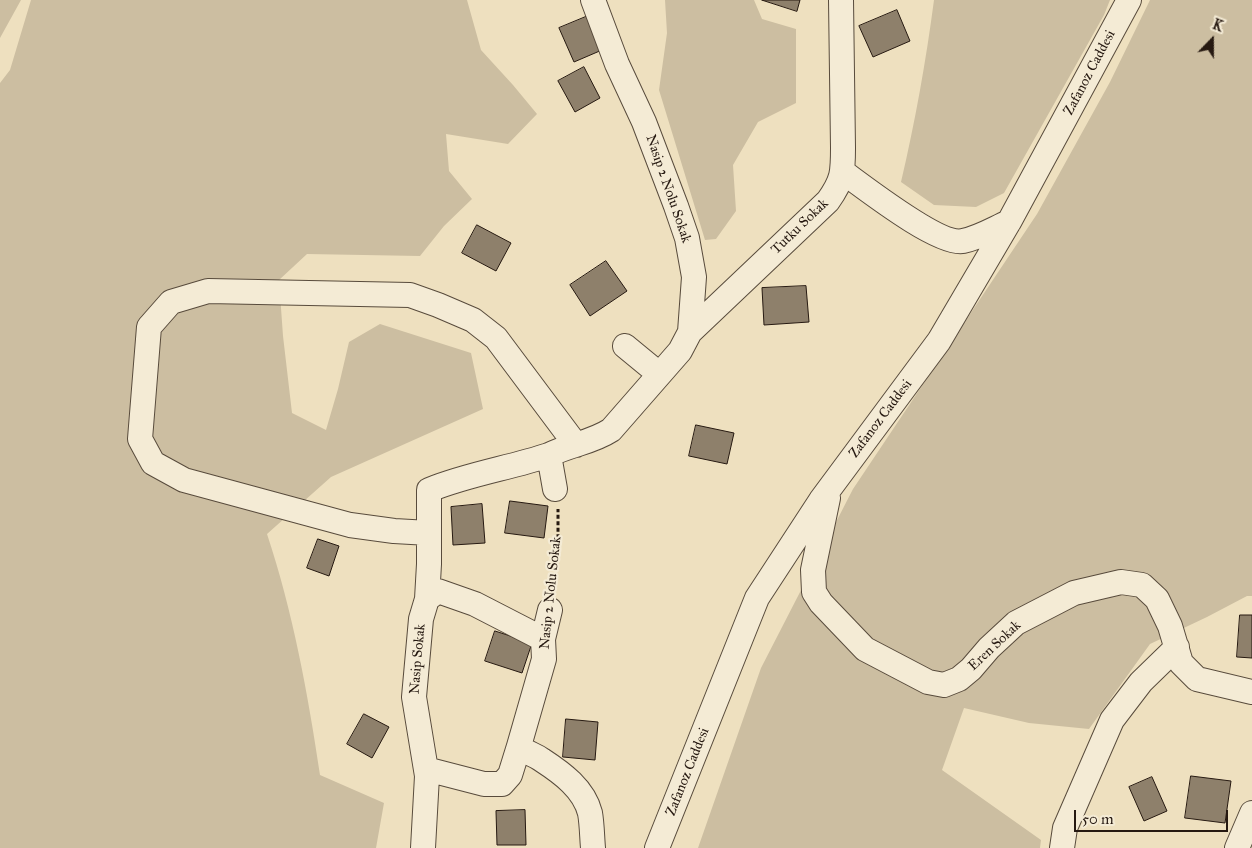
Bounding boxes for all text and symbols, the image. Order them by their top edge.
north arrow [1187,15,1237,65]
text: K [1210,16,1226,35]
street label: Zafanoz Caddesi [1061,28,1119,118]
street label: Nasip 2 Nolu Sokak [642,133,694,245]
street label: Tutku Sokak [768,196,832,258]
street label: Zafanoz Caddesi [846,376,916,462]
street label: Nasip 2 Nolu Sokak [537,536,565,650]
street label: Eren Sokak [965,617,1025,675]
street label: Nasip Sokak [407,623,429,695]
street label: Zafanoz Caddesi [663,725,713,819]
scale bar [1077,800,1231,832]
text: 50 m [1082,810,1114,828]

